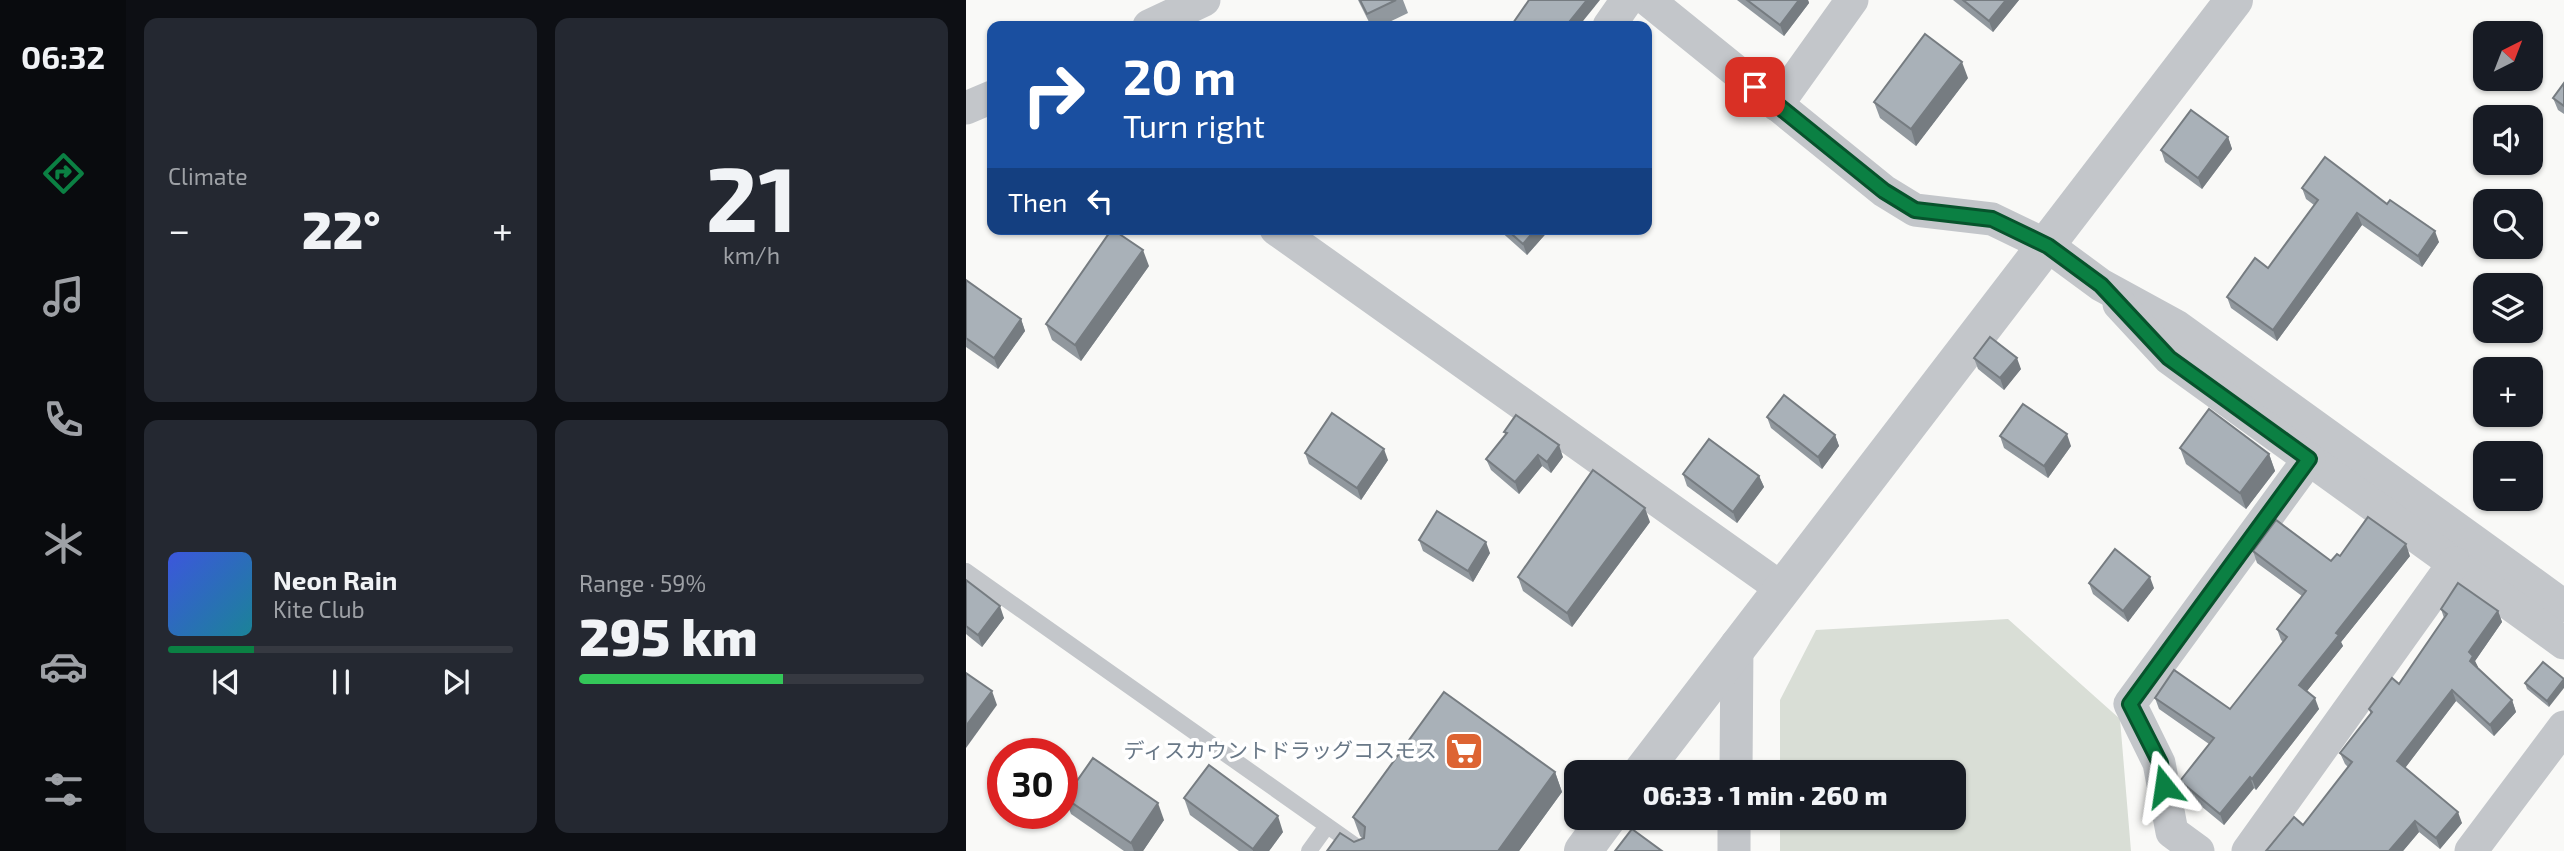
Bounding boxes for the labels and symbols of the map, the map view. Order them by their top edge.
north arrow [2473,21,2543,91]
pin [1725,57,1785,117]
supermarket icon: ディスカウントドラッグコスモス [1443,730,1485,772]
place label: ディスカウントドラッグコスモス [1123,737,1437,762]
speed limit sign: 30 [987,738,1078,829]
position arrow [2127,749,2201,823]

